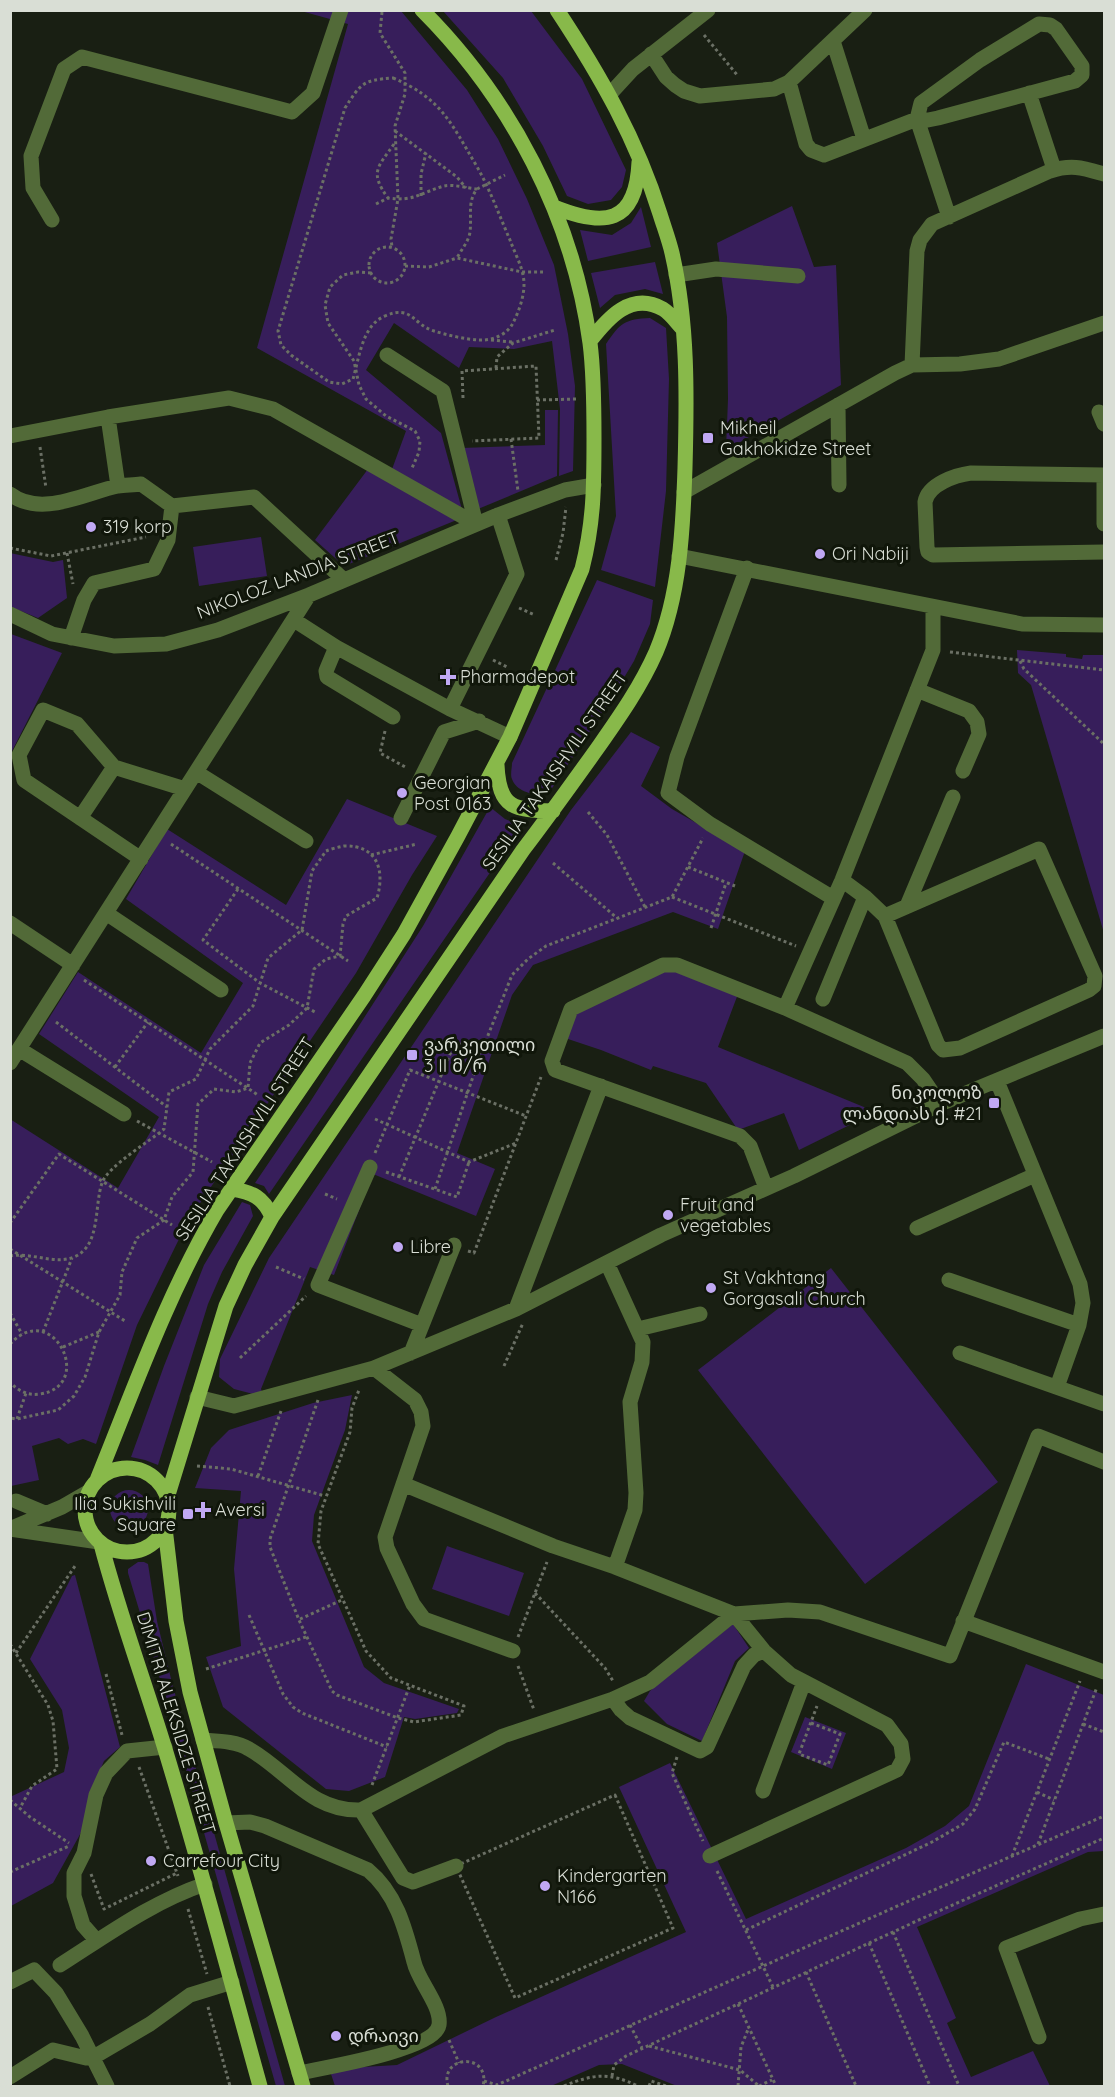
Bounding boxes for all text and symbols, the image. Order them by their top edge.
place label: Mikheil Gakhokidze Street [720,416,871,460]
marker: Mikheil Gakhokidze Street [701,431,715,445]
place label: 319 korp [103,515,172,538]
marker: 319 korp [84,520,98,534]
street label: NIKOLOZ LANDIA STREET [193,525,402,624]
place label: Ori Nabiji [832,542,909,565]
marker: Ori Nabiji [813,547,827,561]
place label: Pharmadepot [460,665,575,688]
street label: SESILIA TAKAISHVILI STREET [477,666,632,875]
marker: Pharmadepot [441,670,455,684]
place label: Georgian Post 0163 [414,771,491,815]
marker: Georgian Post 0163 [395,786,409,800]
street label: SESILIA TAKAISHVILI STREET [170,1032,319,1245]
place label: ვარკეთილი 3 II მ/რ [424,1033,535,1077]
marker: ვარკეთილი 3 II მ/რ [405,1048,419,1062]
place label: ნიკოლოზ ლანდიას ქ. #21 [843,1081,982,1125]
marker: ნიკოლოზ ლანდიას ქ. #21 [987,1096,1001,1110]
place label: Fruit and vegetables [680,1193,771,1237]
marker: Fruit and vegetables [661,1208,675,1222]
place label: Libre [410,1235,451,1258]
marker: Libre [391,1240,405,1254]
place label: St Vakhtang Gorgasali Church [723,1266,866,1310]
marker: St Vakhtang Gorgasali Church [704,1281,718,1295]
place label: Ilia Sukishvili Square [74,1492,176,1536]
place label: Aversi [215,1498,265,1521]
marker: Aversi [196,1503,210,1517]
marker: Ilia Sukishvili Square [181,1507,195,1521]
street label: DIMITRI ALEKSIDZE STREET [132,1609,221,1837]
place label: Carrefour City [163,1849,280,1872]
marker: Carrefour City [144,1854,158,1868]
place label: Kindergarten N166 [557,1864,667,1908]
marker: Kindergarten N166 [538,1879,552,1893]
place label: დრაივი [348,2024,419,2047]
marker: დრაივი [329,2029,343,2043]

